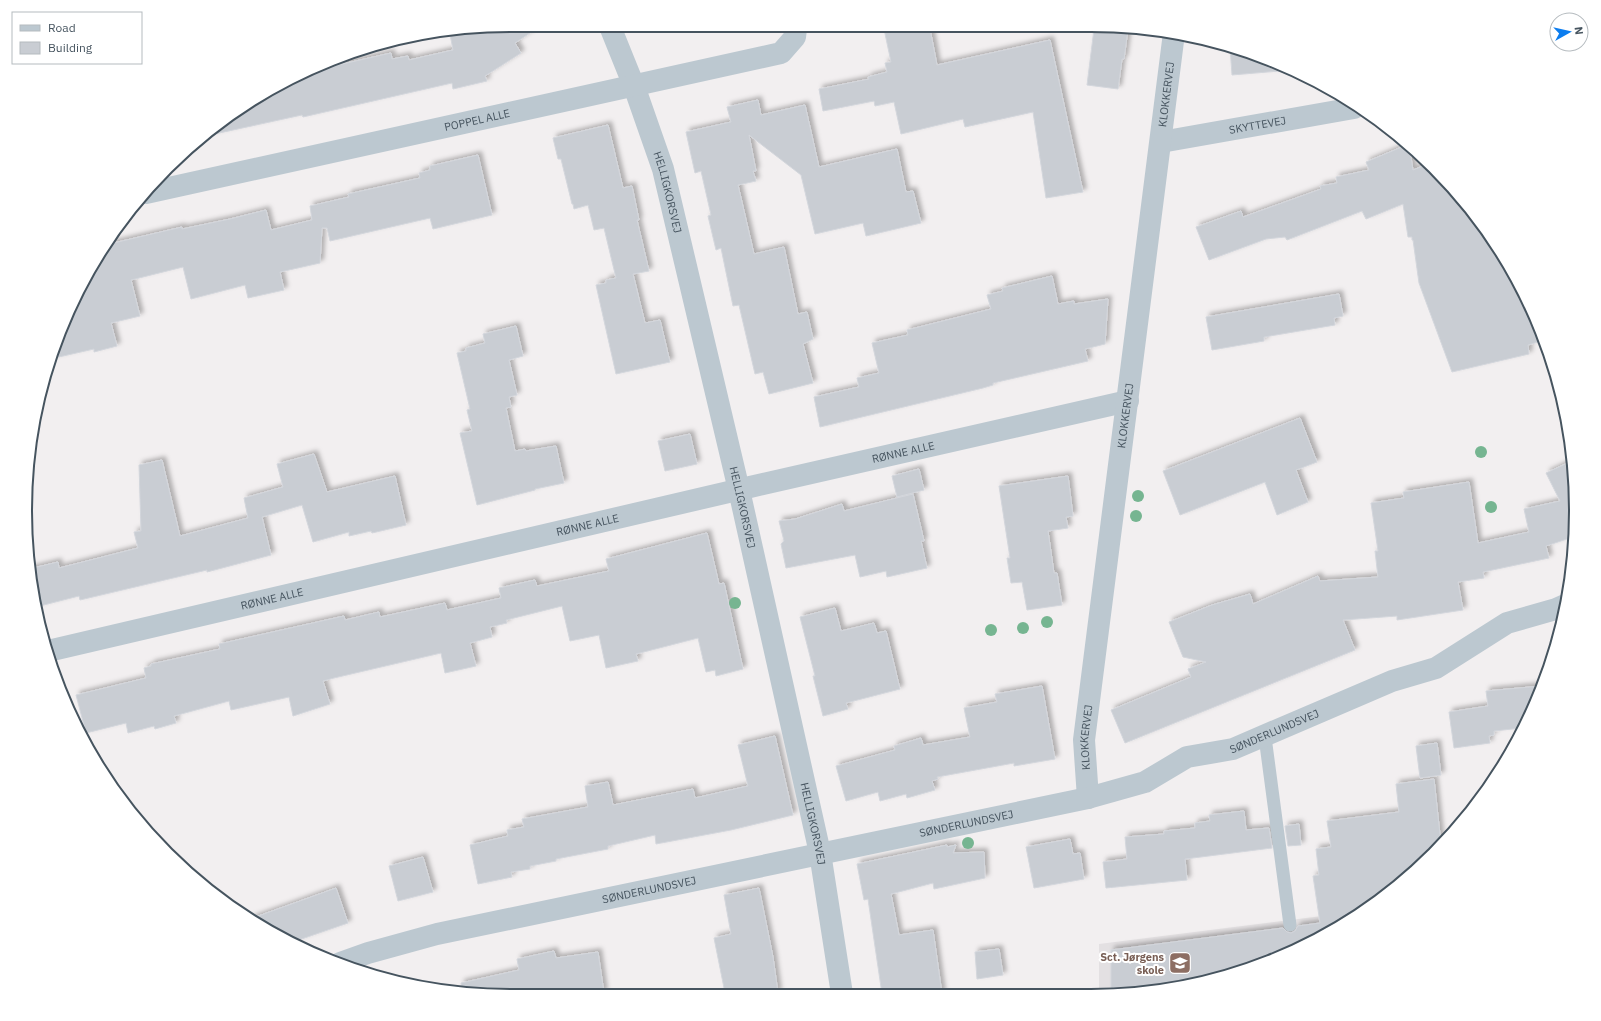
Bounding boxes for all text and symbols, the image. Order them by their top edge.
legend [12,12,142,64]
north arrow [1549,12,1589,52]
text: Road [48,20,76,35]
text: N [1571,26,1586,36]
text: Building [48,40,93,55]
street label: KLOKKERVEJ [1155,61,1177,128]
street label: POPPEL ALLE [443,106,511,134]
street label: SKYTTEVEJ [1228,113,1287,137]
street label: HELLIGKORSVEJ [650,149,685,234]
street label: KLOKKERVEJ [1114,382,1136,449]
street label: RØNNE ALLE [871,438,936,466]
street label: HELLIGKORSVEJ [727,465,759,550]
street label: RØNNE ALLE [555,511,620,539]
street label: RØNNE ALLE [239,585,305,613]
street label: KLOKKERVEJ [1077,704,1095,770]
street label: SØNDERLUNDSVEJ [1228,706,1321,757]
street label: HELLIGKORSVEJ [797,781,829,866]
street label: SØNDERLUNDSVEJ [918,807,1015,840]
street label: SØNDERLUNDSVEJ [601,873,697,906]
place label: Sct. Jørgens skole [1100,950,1164,977]
school or university icon: Sct. Jørgens skole [1167,950,1193,976]

